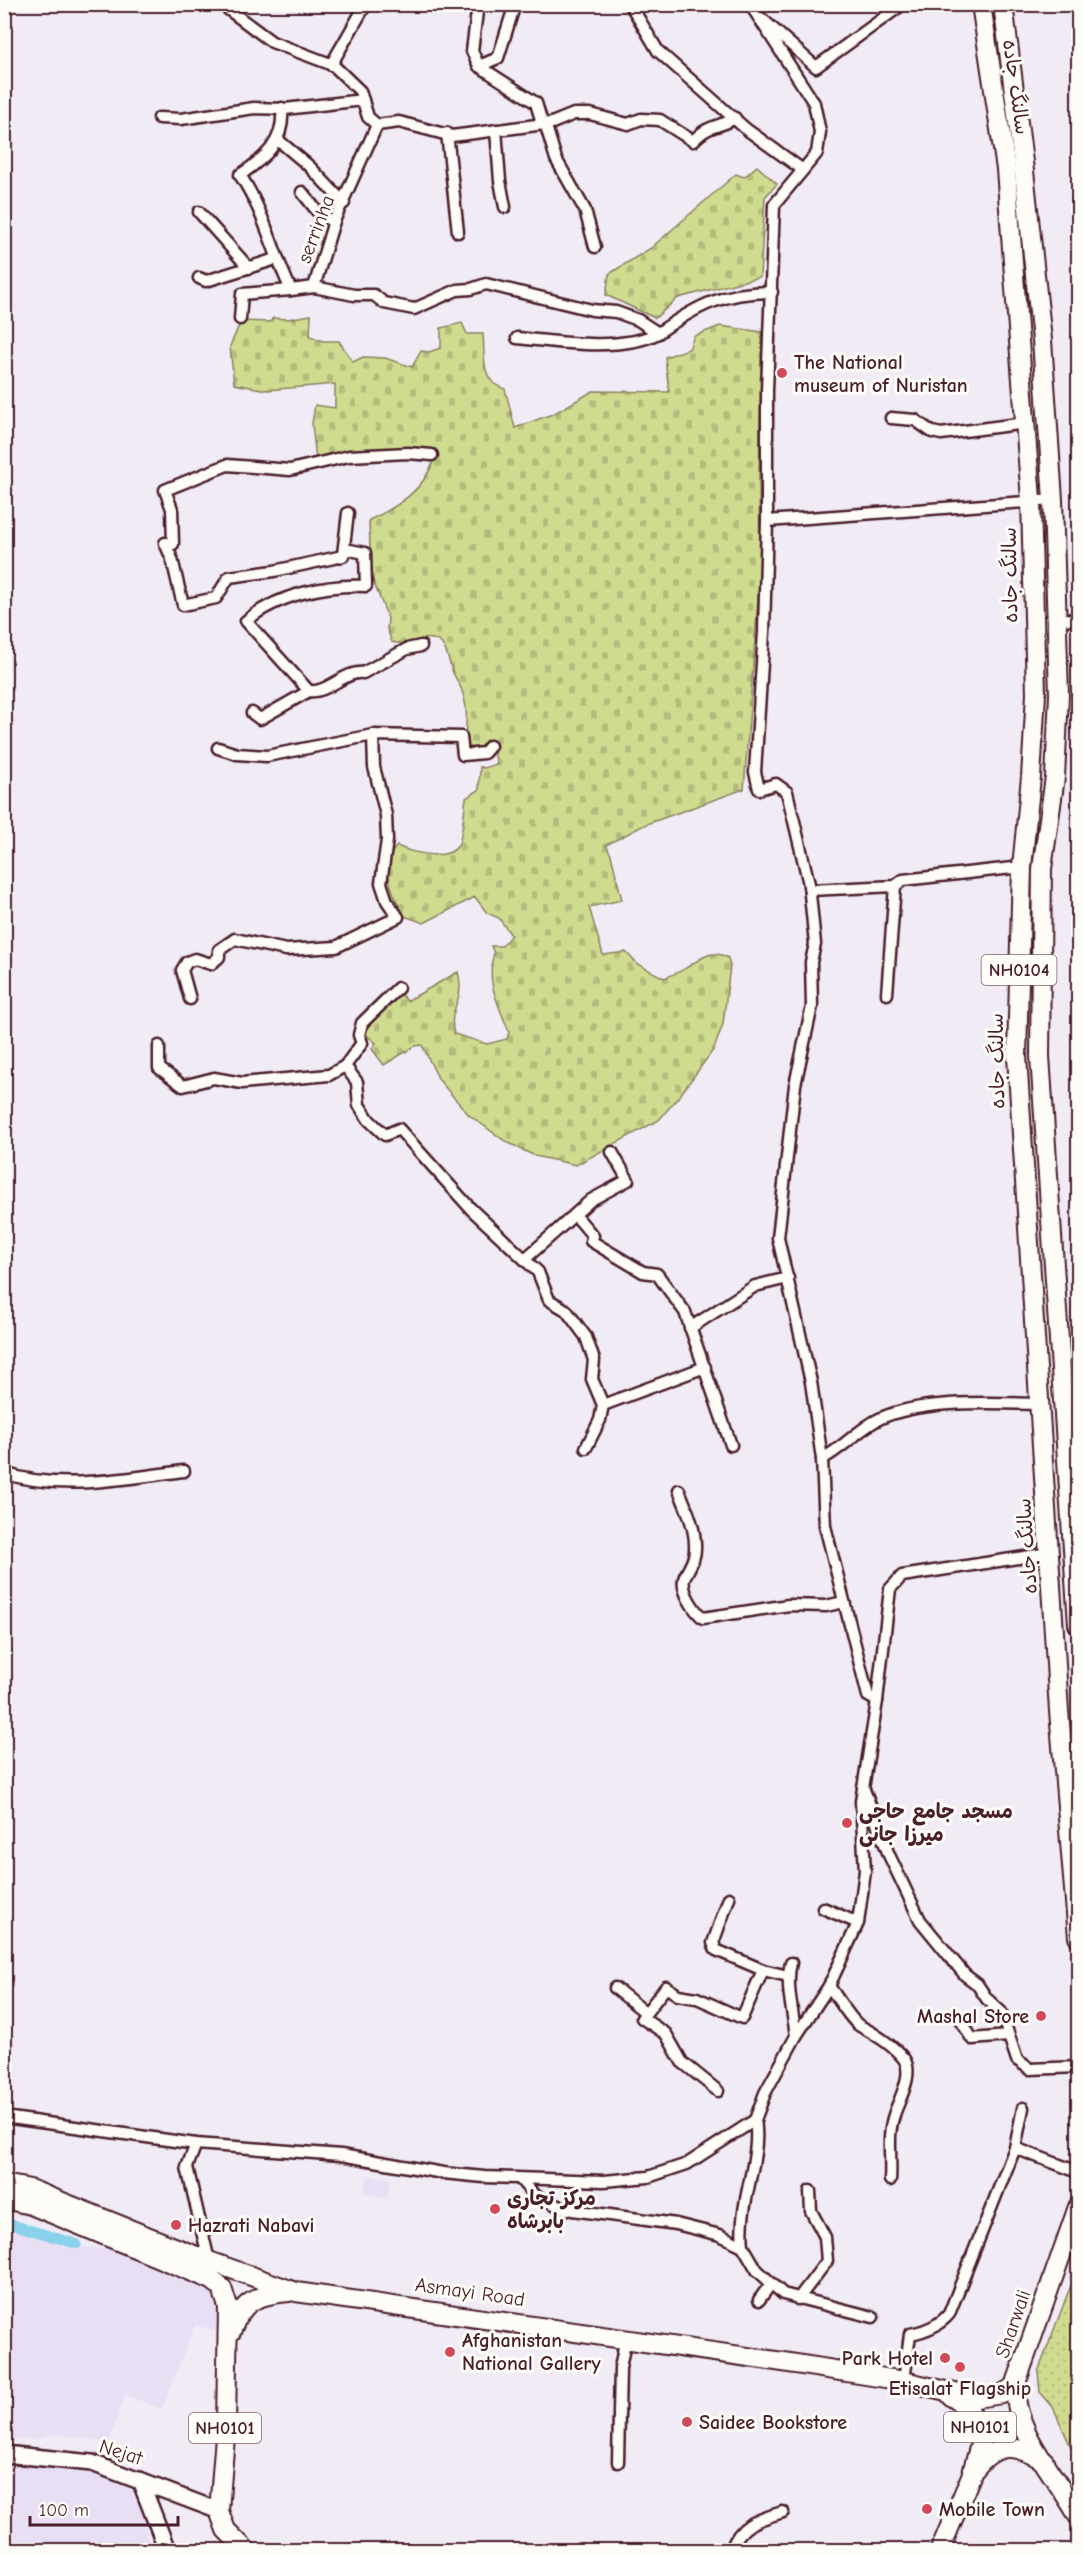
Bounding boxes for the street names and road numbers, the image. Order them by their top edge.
street label: سالنگ جاده [998,38,1034,136]
street label: serrinha [293,192,339,266]
street label: سالنگ جاده [998,527,1022,623]
road number: NH0104 [982,955,1056,985]
street label: سالنگ جاده [985,1013,1009,1109]
street label: سالنگ جاده [1012,1497,1042,1595]
street label: Asmayi Road [414,2273,526,2311]
street label: Sharwali [991,2287,1035,2361]
road number: NH0101 [944,2412,1016,2442]
road number: NH0101 [189,2413,261,2443]
street label: Nejat [97,2434,147,2470]

